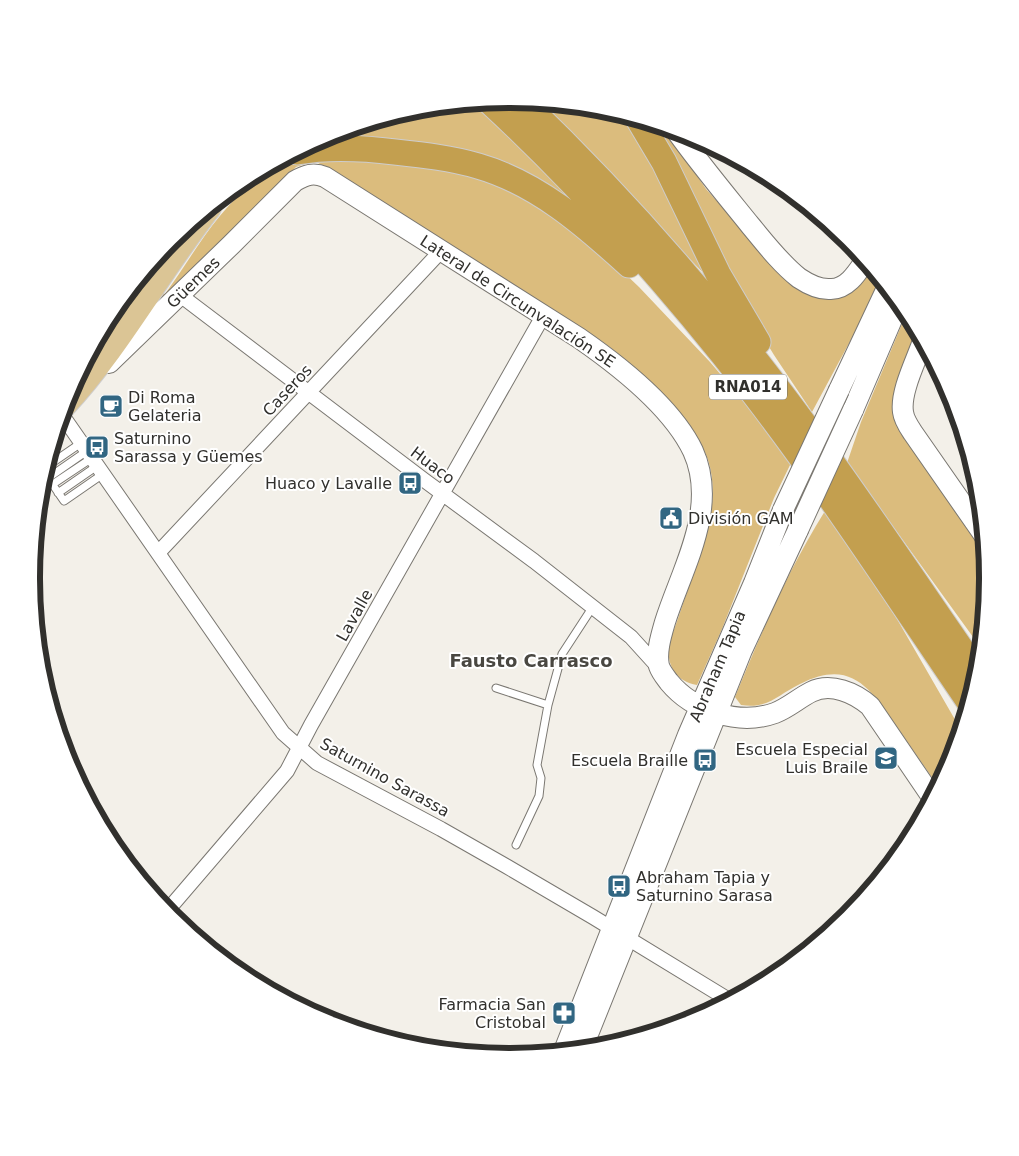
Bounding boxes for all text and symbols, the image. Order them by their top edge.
street label: Lateral de Circunvalación SE [417,231,619,372]
street label: Güemes [163,253,224,312]
street label: Caseros [259,361,316,420]
road number: RNA014 [709,374,787,400]
place label: Di Roma Gelateria [128,388,201,425]
cafe icon: Di Roma Gelateria [98,393,124,419]
place label: Saturnino Sarassa y Güemes [114,429,263,466]
bus stop icon: Saturnino Sarassa y Güemes [84,434,110,460]
street label: Huaco [407,443,459,488]
bus stop icon: Huaco y Lavalle [397,470,423,496]
place label: Huaco y Lavalle [265,474,392,493]
public building icon: División GAM [658,505,684,531]
place label: División GAM [688,509,794,528]
street label: Lavalle [332,586,376,645]
street label: Abraham Tapia [685,608,750,725]
district label: Fausto Carrasco [449,650,613,671]
street label: Saturnino Sarassa [317,734,453,821]
place label: Escuela Especial Luis Braile [736,740,868,777]
school or university icon: Escuela Especial Luis Braile [873,745,899,771]
bus stop icon: Escuela Braille [692,747,718,773]
place label: Escuela Braille [571,751,688,770]
place label: Abraham Tapia y Saturnino Sarasa [636,868,773,905]
bus stop icon: Abraham Tapia y Saturnino Sarasa [606,873,632,899]
place label: Farmacia San Cristobal [439,995,546,1032]
pharmacy icon: Farmacia San Cristobal [551,1000,577,1026]

